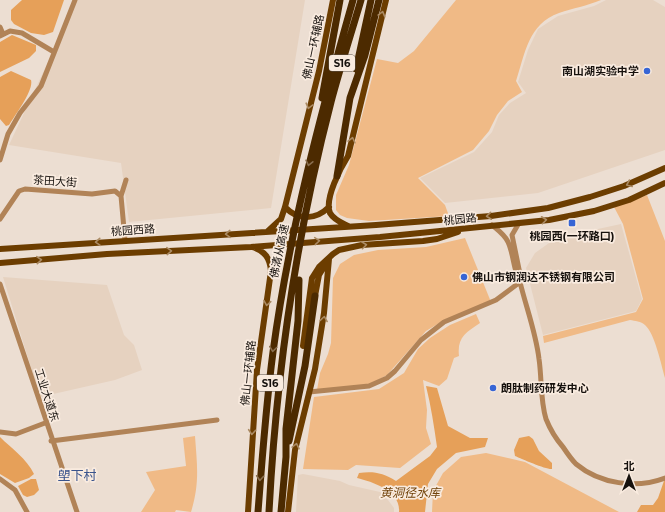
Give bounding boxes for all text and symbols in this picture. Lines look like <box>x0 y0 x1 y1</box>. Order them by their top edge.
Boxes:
one-way arrow <box>377 11 386 18</box>
street label: 佛山一环辅路 <box>299 13 327 81</box>
road number: S16 <box>329 55 355 71</box>
place label: 南山湖实验中学 <box>562 64 639 78</box>
marker: 南山湖实验中学 <box>642 66 652 76</box>
one-way arrow <box>305 102 314 109</box>
one-way arrow <box>347 137 355 144</box>
one-way arrow <box>306 160 314 166</box>
street label: 茶田大街 <box>33 172 77 190</box>
one-way arrow <box>626 179 634 187</box>
street label: 桃园路 <box>443 210 477 228</box>
one-way arrow <box>486 211 492 220</box>
one-way arrow <box>541 216 547 225</box>
marker: 桃园西(一环路口) <box>567 218 577 228</box>
street label: 桃园西路 <box>111 221 155 239</box>
street label: 佛清从高速 <box>266 223 292 279</box>
one-way arrow <box>225 229 231 238</box>
place label: 桃园西(一环路口) <box>530 229 614 243</box>
one-way arrow <box>95 237 101 246</box>
one-way arrow <box>314 237 320 246</box>
one-way arrow <box>361 241 367 250</box>
one-way arrow <box>166 247 172 255</box>
one-way arrow <box>36 256 42 265</box>
place label: 佛山市钢润达不锈钢有限公司 <box>472 270 615 284</box>
marker: 佛山市钢润达不锈钢有限公司 <box>459 272 469 282</box>
one-way arrow <box>263 300 271 306</box>
one-way arrow <box>319 316 327 322</box>
street label: 佛山一环辅路 <box>238 339 258 407</box>
one-way arrow <box>269 346 278 352</box>
street label: 工业大道东 <box>32 367 62 423</box>
road number: S16 <box>257 375 283 391</box>
place label: 朗肽制药研发中心 <box>501 381 589 395</box>
marker: 朗肽制药研发中心 <box>488 383 498 393</box>
one-way arrow <box>248 429 257 435</box>
one-way arrow <box>291 442 299 449</box>
north arrow <box>609 456 649 496</box>
text: 北 <box>624 459 635 473</box>
district label: 塱下村 <box>57 467 97 483</box>
one-way arrow <box>256 475 265 481</box>
water label: 黄洞径水库 <box>380 485 442 500</box>

